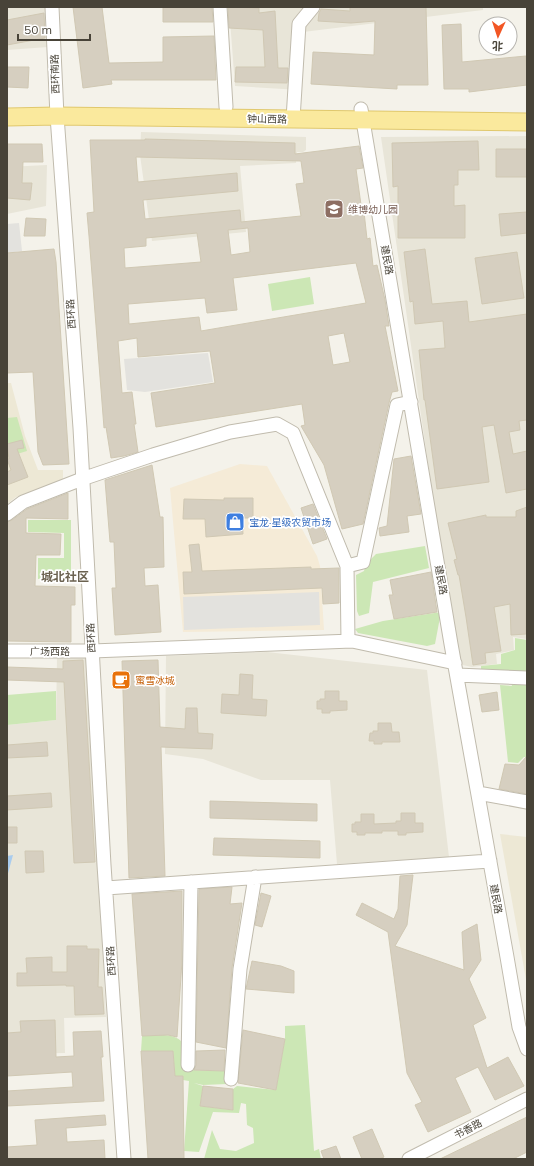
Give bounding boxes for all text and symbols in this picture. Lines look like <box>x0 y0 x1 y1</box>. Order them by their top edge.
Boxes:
scale bar <box>18 16 90 42</box>
north arrow <box>478 16 518 56</box>
text: 50 m <box>24 22 52 37</box>
text: 北 <box>492 39 503 53</box>
street label: 西环南路 <box>48 54 62 94</box>
street label: 钟山西路 <box>247 112 287 126</box>
school or university icon: 维博幼儿园 <box>323 198 345 220</box>
place label: 维博幼儿园 <box>348 203 398 216</box>
street label: 建民路 <box>378 244 396 276</box>
street label: 西环路 <box>63 299 79 329</box>
shop icon: 宝龙·星级农贸市场 <box>224 511 246 533</box>
place label: 宝龙·星级农贸市场 <box>249 516 331 529</box>
street label: 建民路 <box>432 564 450 596</box>
district label: 城北社区 <box>41 569 89 584</box>
street label: 西环路 <box>84 623 98 653</box>
street label: 广场西路 <box>30 645 70 658</box>
cafe icon: 蜜雪冰城 <box>110 669 132 691</box>
place label: 蜜雪冰城 <box>135 674 175 687</box>
street label: 建民路 <box>487 883 505 915</box>
street label: 西环路 <box>103 946 119 976</box>
street label: 书香路 <box>452 1116 484 1142</box>

